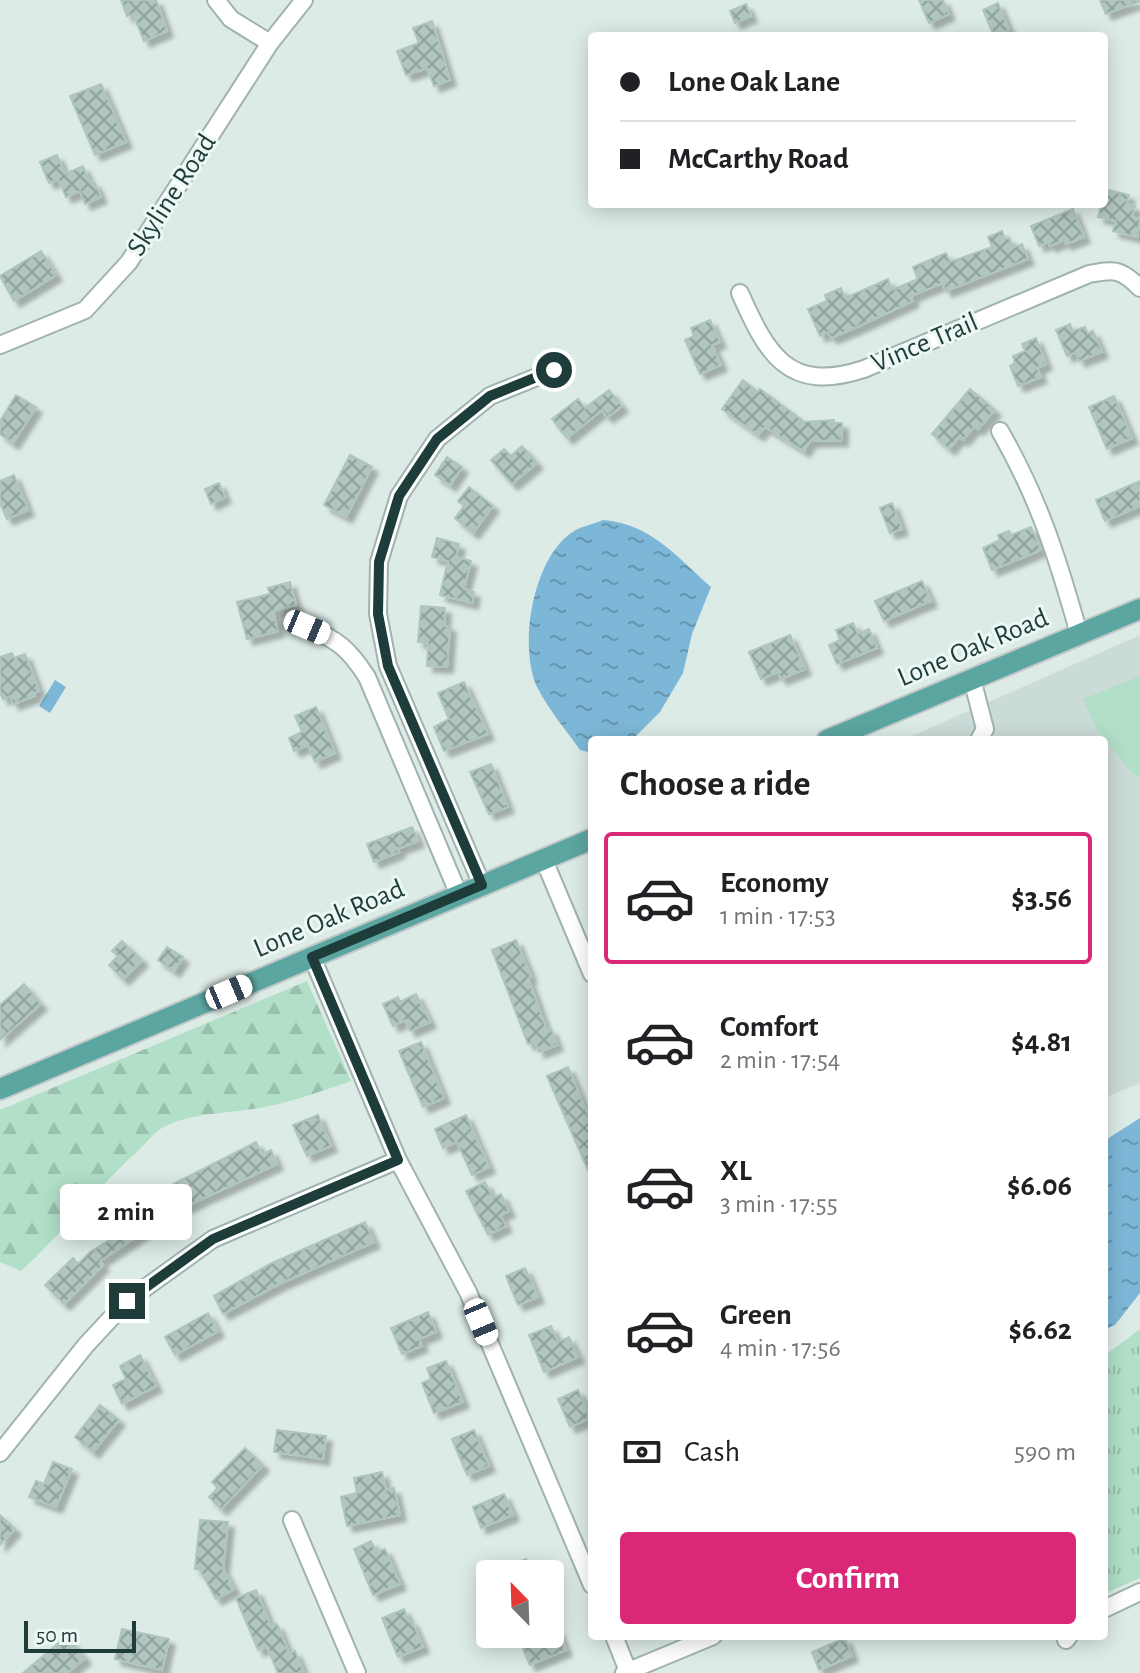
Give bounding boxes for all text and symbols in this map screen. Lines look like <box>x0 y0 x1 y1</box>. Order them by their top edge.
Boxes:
text: Lone Oak Lane <box>668 67 840 97</box>
street label: Skyline Road <box>122 129 222 261</box>
text: McCarthy Road <box>668 144 849 174</box>
street label: Vince Trail <box>868 308 982 378</box>
route start <box>536 352 572 388</box>
street label: Lone Oak Road <box>894 604 1052 692</box>
car <box>280 607 334 647</box>
text: Choose a ride <box>620 766 810 802</box>
icon: car <box>624 862 696 934</box>
text: Economy <box>720 868 829 898</box>
street label: Lone Oak Road <box>250 875 408 963</box>
text: $3.56 <box>1011 883 1072 913</box>
text: 1 min · 17:53 <box>720 903 836 929</box>
car <box>202 972 256 1012</box>
icon: car <box>624 1006 696 1078</box>
text: Comfort <box>720 1012 819 1042</box>
text: $4.81 <box>1011 1027 1072 1057</box>
text: 2 min · 17:54 <box>720 1047 840 1073</box>
icon: car <box>624 1150 696 1222</box>
text: XL <box>720 1156 752 1186</box>
text: $6.06 <box>1007 1171 1072 1201</box>
callout: 2 min <box>61 1185 193 1241</box>
text: 3 min · 17:55 <box>720 1191 838 1217</box>
text: 2 min <box>97 1199 155 1225</box>
route end <box>109 1283 145 1319</box>
icon: car <box>624 1294 696 1366</box>
car <box>461 1295 501 1349</box>
text: Green <box>720 1300 792 1330</box>
text: $6.62 <box>1009 1315 1072 1345</box>
text: 4 min · 17:56 <box>720 1335 841 1361</box>
icon: cash <box>620 1430 664 1474</box>
text: Cash <box>684 1437 740 1467</box>
text: 590 m <box>1014 1439 1076 1465</box>
button: Confirm <box>620 1532 1076 1624</box>
north arrow <box>476 1560 564 1648</box>
map controls <box>476 1560 564 1648</box>
scale bar <box>24 1617 136 1653</box>
text: 50 m <box>36 1624 78 1646</box>

